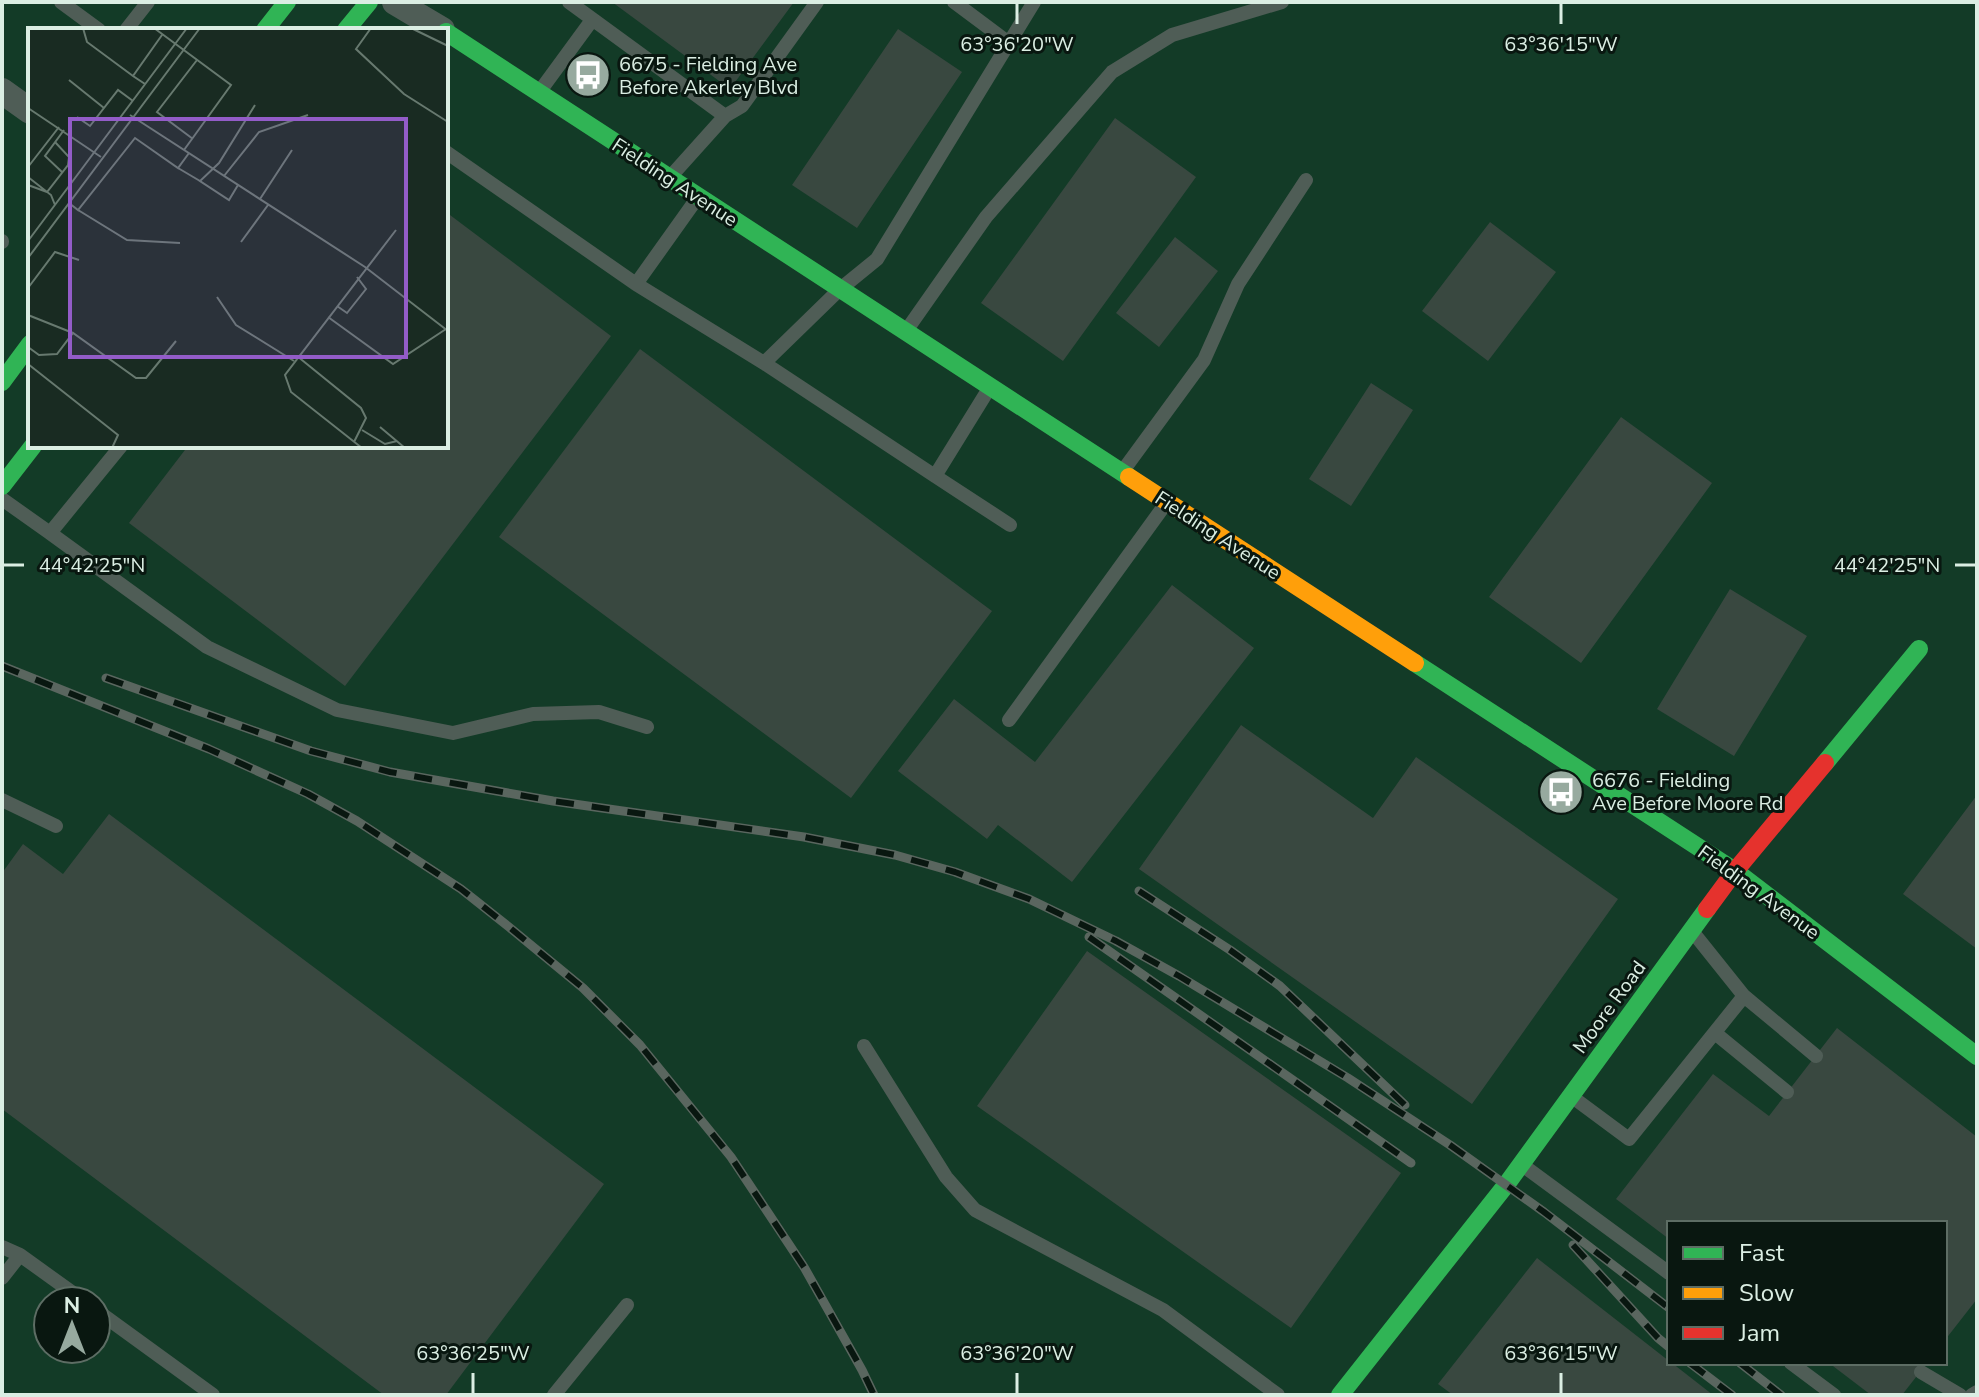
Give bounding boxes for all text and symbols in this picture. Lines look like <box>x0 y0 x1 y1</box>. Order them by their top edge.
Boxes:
inset map <box>28 28 448 448</box>
text: 63°36'20"W <box>960 31 1074 58</box>
text: 63°36'15"W <box>1504 31 1618 58</box>
bus stop icon: 6675 - Fielding Ave Before Akerley Blvd <box>564 51 612 99</box>
place label: 6675 - Fielding Ave Before Akerley Blvd <box>619 51 798 101</box>
street label: Fielding Avenue <box>607 132 743 233</box>
street label: Fielding Avenue <box>1150 485 1286 586</box>
text: 44°42'25"N <box>39 552 145 579</box>
text: 44°42'25"N <box>1834 552 1940 579</box>
place label: 6676 - Fielding Ave Before Moore Rd <box>1592 767 1783 817</box>
bus stop icon: 6676 - Fielding Ave Before Moore Rd <box>1537 768 1585 816</box>
street label: Fielding Avenue <box>1692 839 1825 946</box>
street label: Moore Road <box>1567 955 1652 1059</box>
legend <box>1667 1221 1947 1365</box>
text: Fast <box>1739 1237 1785 1269</box>
text: Slow <box>1739 1277 1794 1309</box>
north arrow <box>32 1285 112 1365</box>
text: N <box>64 1291 80 1321</box>
text: Jam <box>1738 1317 1780 1349</box>
text: 63°36'25"W <box>416 1340 530 1367</box>
text: 63°36'20"W <box>960 1340 1074 1367</box>
text: 63°36'15"W <box>1504 1340 1618 1367</box>

